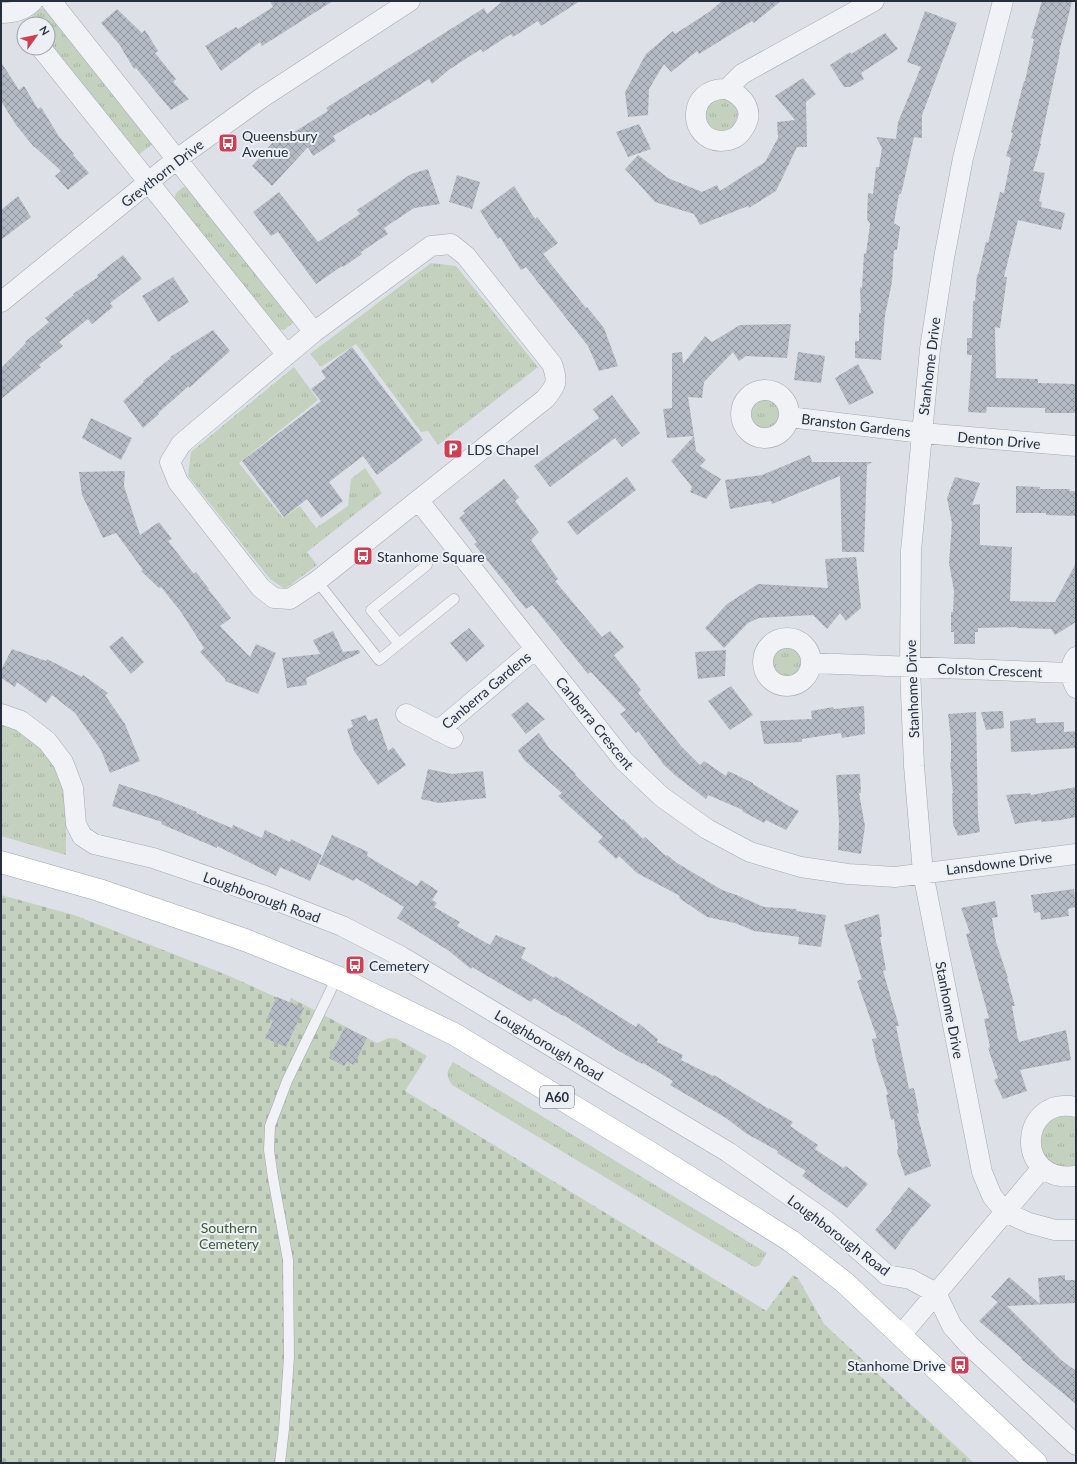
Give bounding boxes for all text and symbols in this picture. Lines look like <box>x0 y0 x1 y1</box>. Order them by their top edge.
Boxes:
north arrow <box>16 16 56 56</box>
text: N <box>37 23 53 37</box>
place label: Queensbury Avenue <box>242 127 318 160</box>
bus stop icon: Queensbury Avenue <box>217 132 239 154</box>
street label: Greythorn Drive <box>117 136 207 210</box>
street label: Stanhome Drive <box>915 316 943 416</box>
street label: Branston Gardens <box>800 410 912 440</box>
street label: Denton Drive <box>957 428 1041 452</box>
parking icon: LDS Chapel <box>442 438 464 460</box>
place label: LDS Chapel <box>467 441 539 458</box>
bus stop icon: Stanhome Square <box>352 545 374 567</box>
place label: Stanhome Square <box>377 548 485 565</box>
street label: Stanhome Drive <box>902 639 922 739</box>
street label: Canberra Gardens <box>438 648 534 732</box>
street label: Colston Crescent <box>937 660 1043 680</box>
street label: Canberra Crescent <box>552 673 638 773</box>
street label: Lansdowne Drive <box>945 848 1053 878</box>
street label: Loughborough Road <box>201 868 323 926</box>
bus stop icon: Cemetery <box>344 954 366 976</box>
place label: Cemetery <box>369 957 430 974</box>
street label: Stanhome Drive <box>932 960 968 1060</box>
street label: Loughborough Road <box>492 1006 606 1084</box>
road number: A60 <box>540 1086 574 1108</box>
street label: Loughborough Road <box>785 1191 893 1279</box>
park label: Southern Cemetery <box>199 1219 260 1252</box>
bus stop icon: Stanhome Drive <box>949 1354 971 1376</box>
place label: Stanhome Drive <box>847 1357 946 1374</box>

